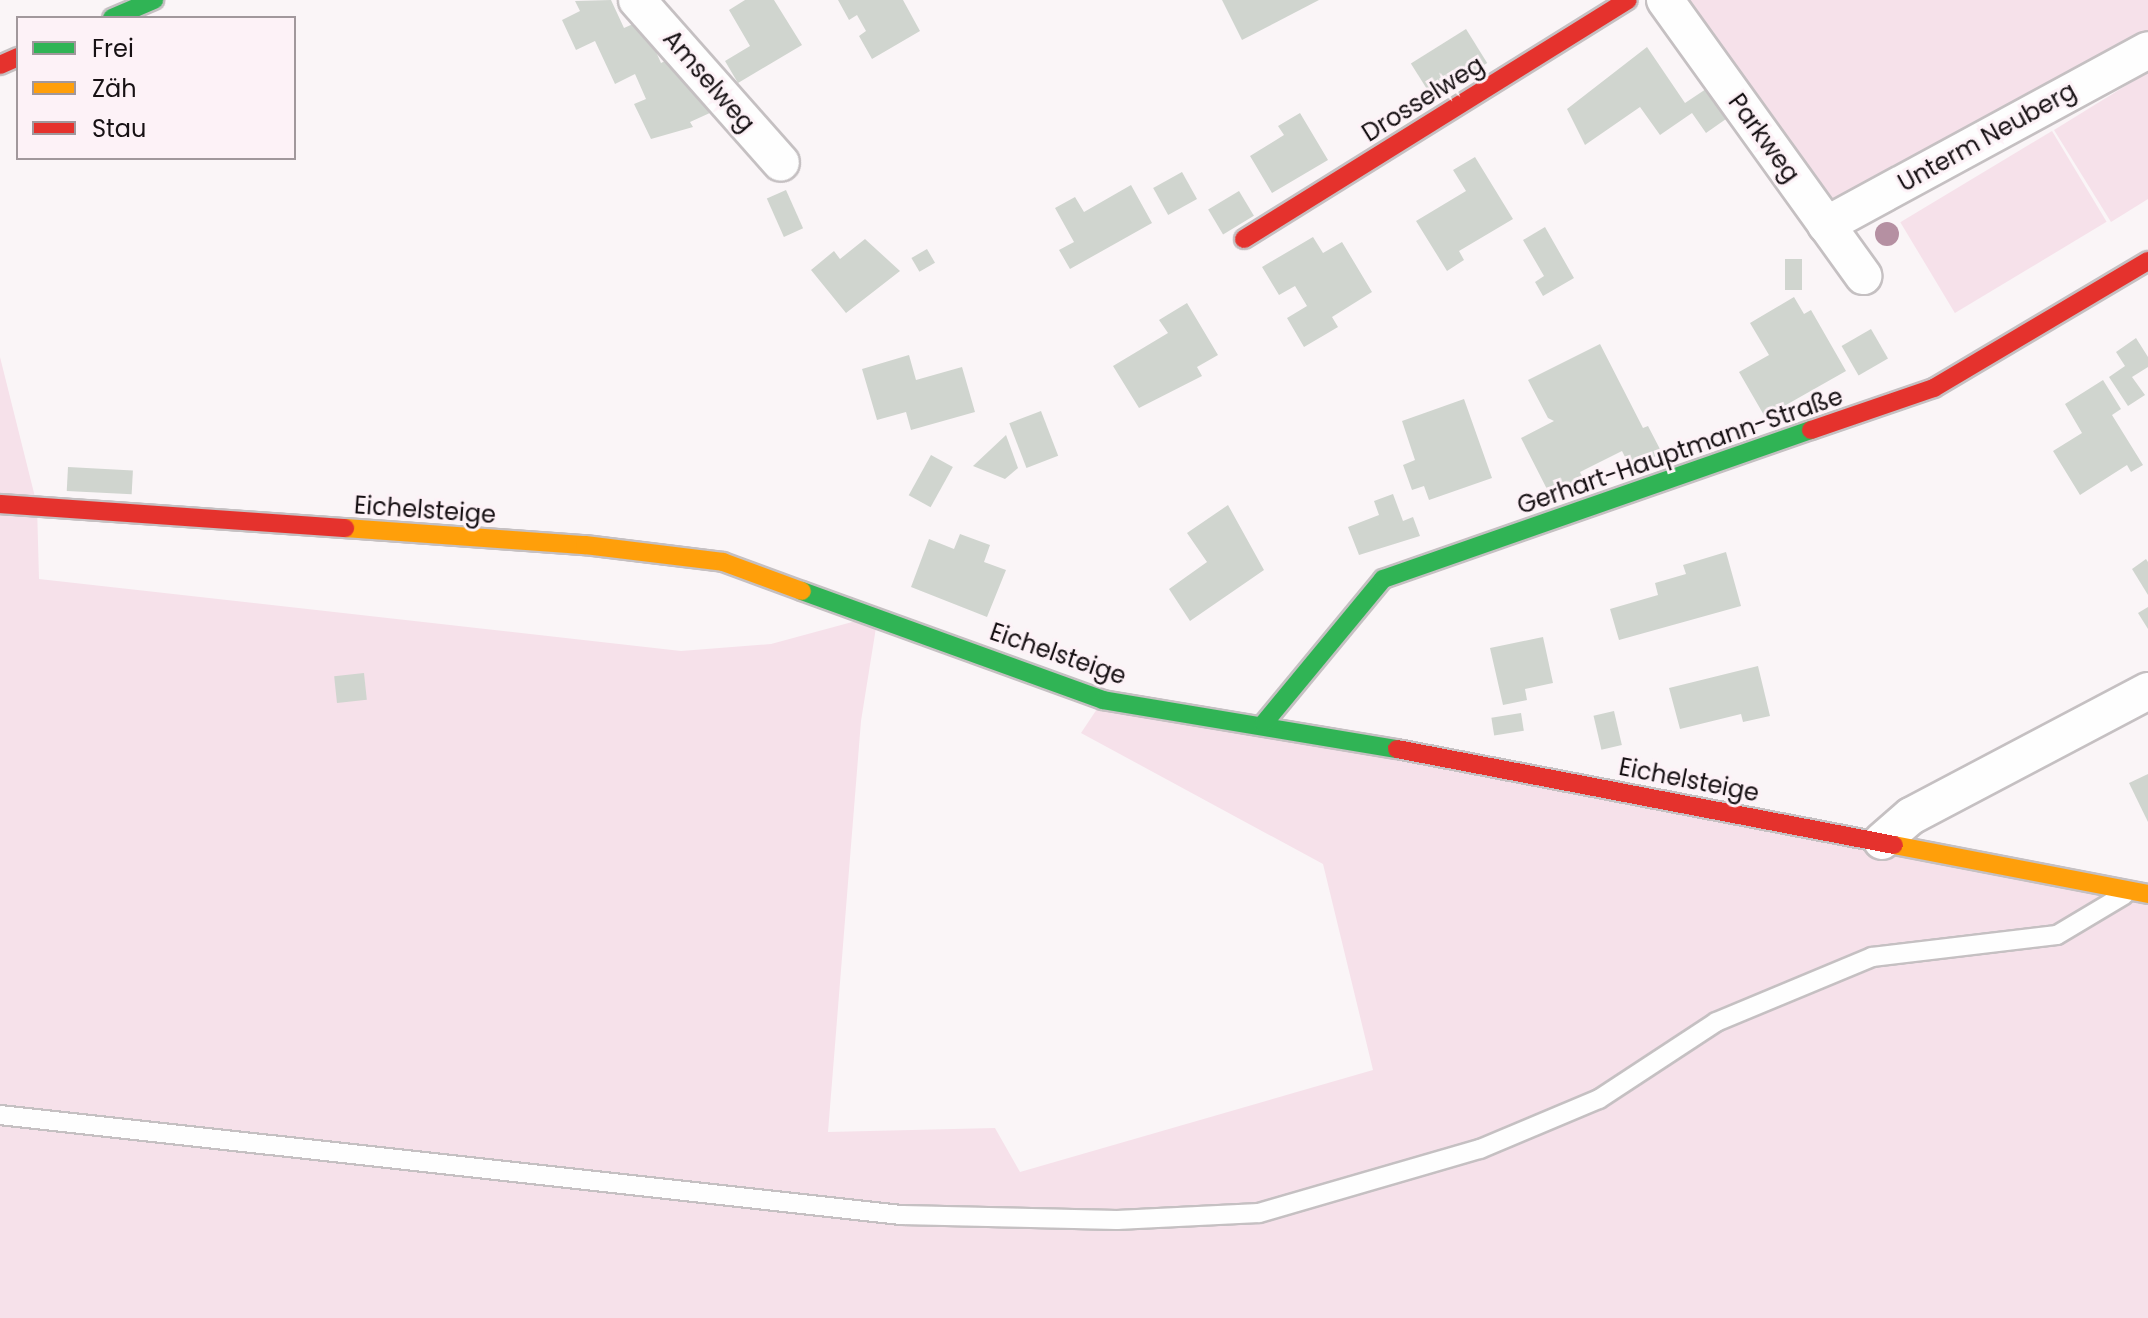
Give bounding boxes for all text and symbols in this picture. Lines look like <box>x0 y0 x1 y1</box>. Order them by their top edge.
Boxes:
legend <box>16 16 296 160</box>
street label: Amselweg <box>657 24 761 138</box>
text: Frei <box>92 32 134 65</box>
street label: Drosselweg <box>1357 50 1489 148</box>
text: Zäh <box>92 72 137 105</box>
street label: Unterm Neuberg <box>1893 76 2081 198</box>
street label: Parkweg <box>1722 88 1806 188</box>
text: Stau <box>92 112 146 145</box>
street label: Gerhart-Hauptmann-Straße <box>1514 382 1846 520</box>
street label: Eichelsteige <box>353 491 497 529</box>
street label: Eichelsteige <box>986 617 1130 691</box>
street label: Eichelsteige <box>1617 752 1761 808</box>

